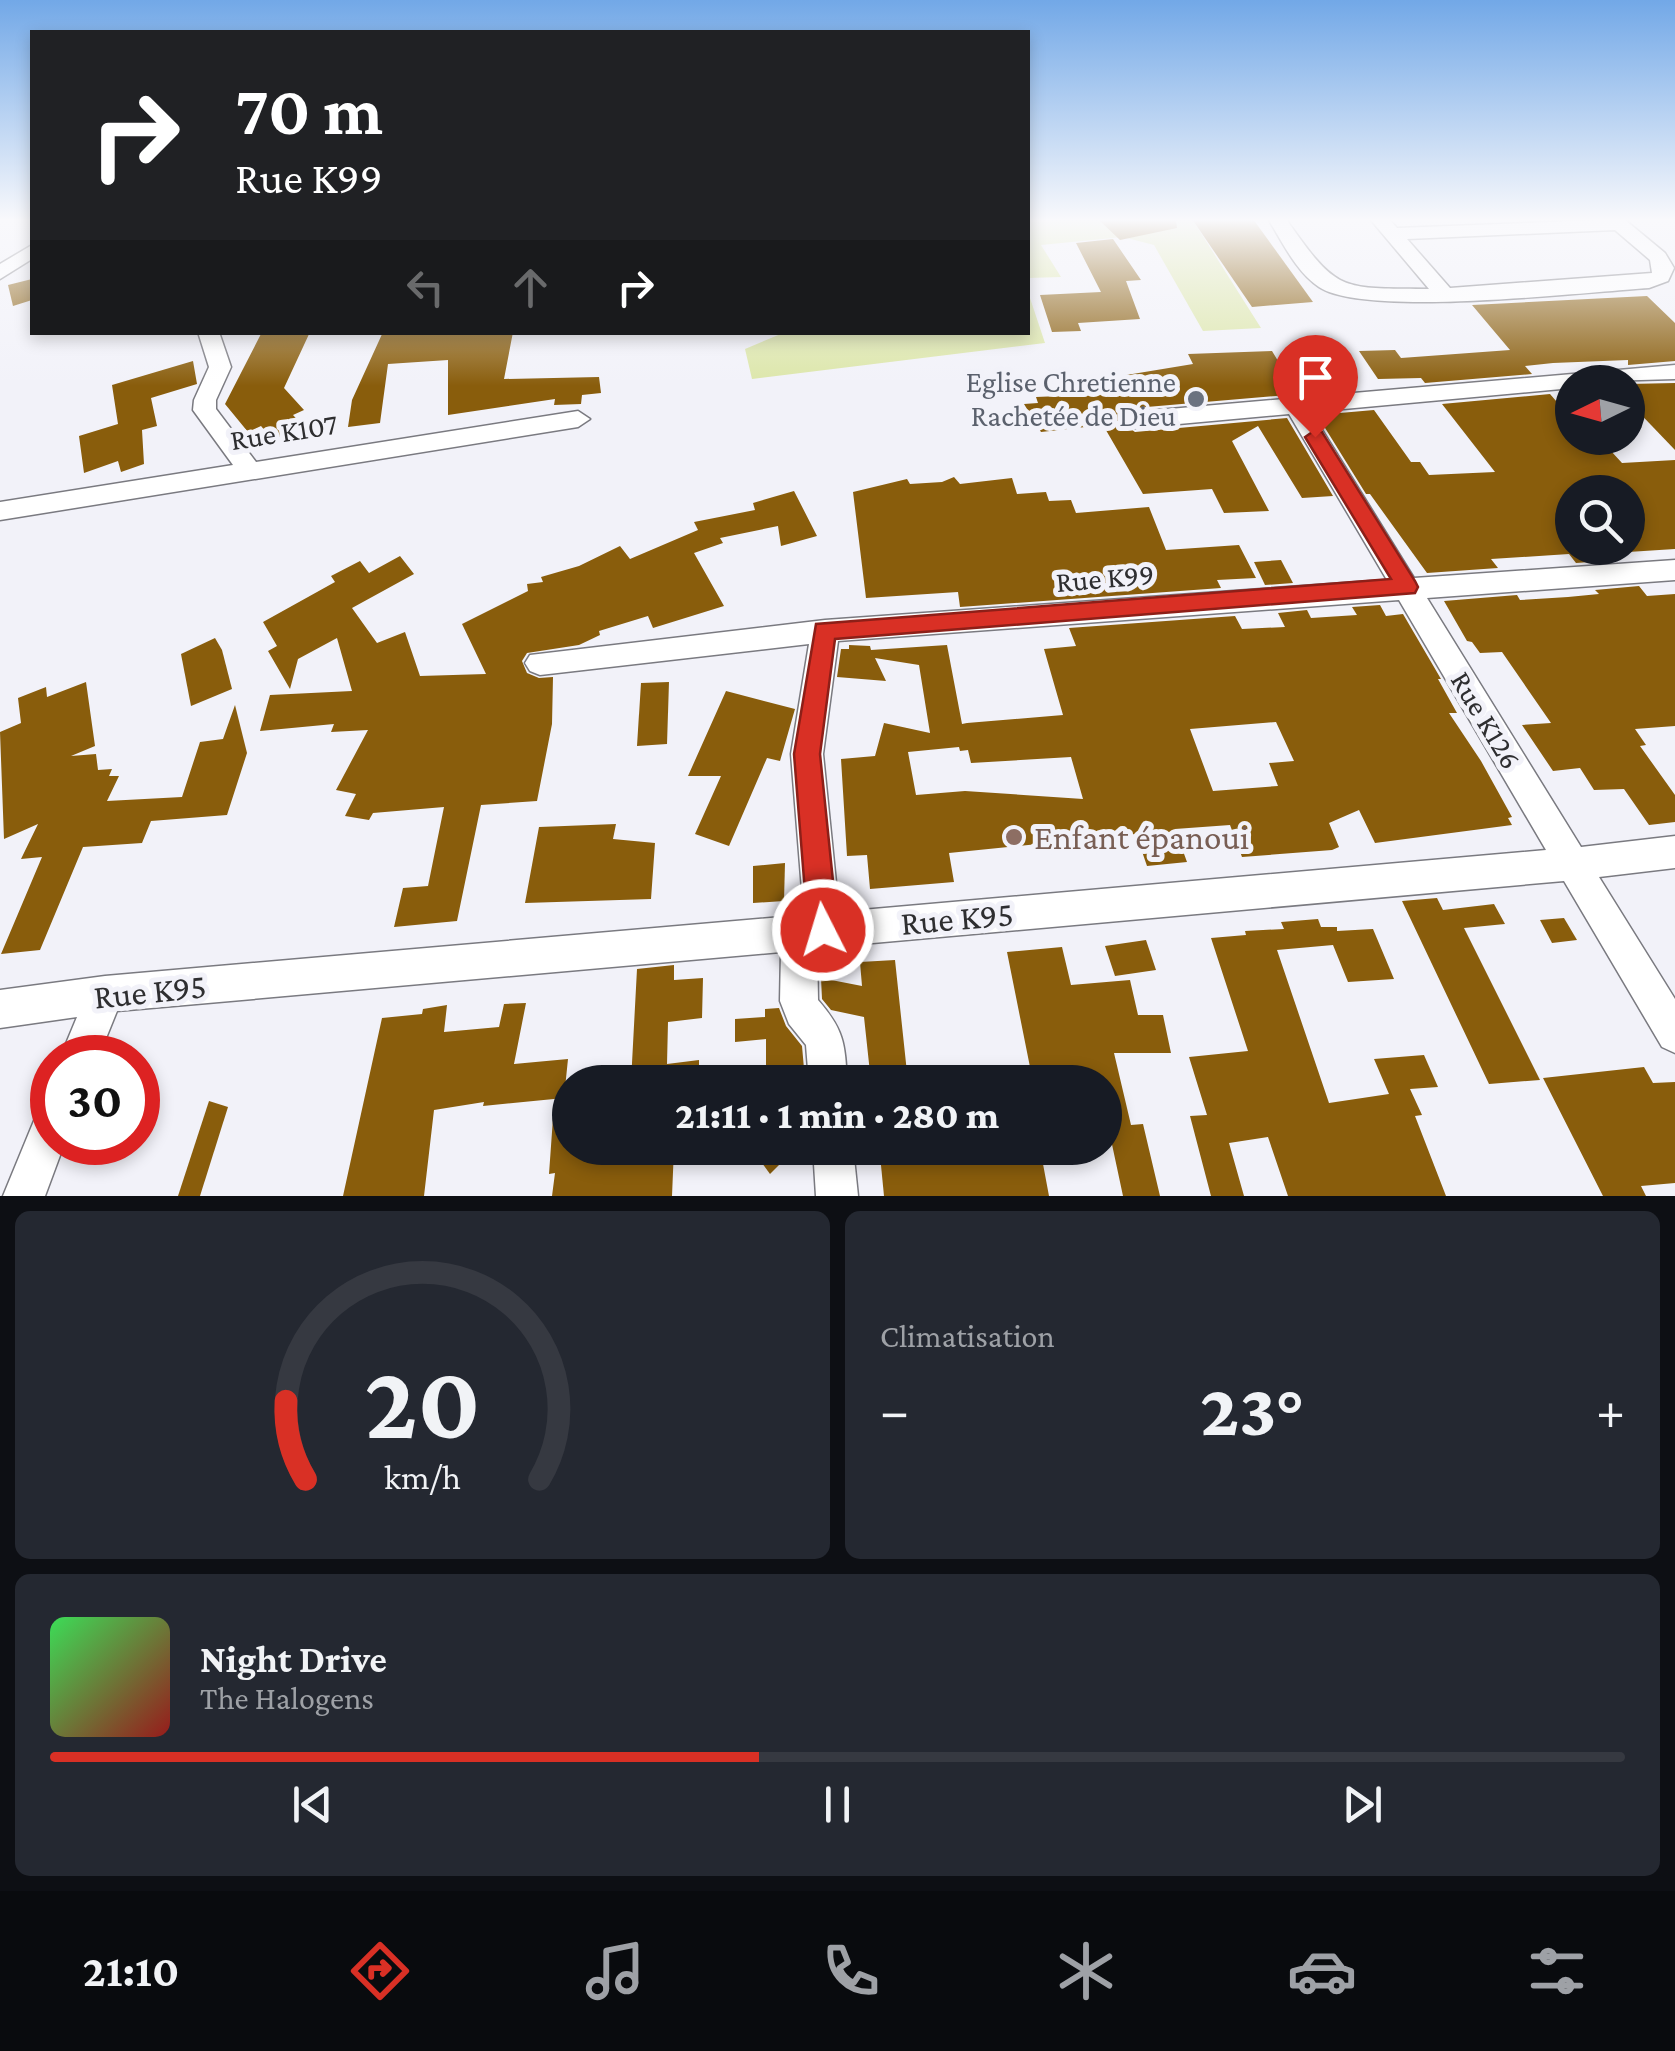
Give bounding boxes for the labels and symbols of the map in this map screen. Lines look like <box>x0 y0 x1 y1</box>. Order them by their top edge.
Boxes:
pin <box>1273 335 1358 438</box>
place label: Eglise Chretienne Rachetée de Dieu <box>966 365 1176 432</box>
north arrow <box>1555 365 1645 455</box>
marker: Eglise Chretienne Rachetée de Dieu <box>1185 388 1207 410</box>
street label: Rue K107 <box>228 407 340 456</box>
street label: Rue K99 <box>1055 557 1155 598</box>
street label: Rue K126 <box>1445 665 1528 774</box>
place label: Enfant épanoui <box>1034 818 1249 857</box>
marker: Enfant épanoui <box>1003 826 1025 848</box>
position arrow <box>771 878 875 982</box>
street label: Rue K95 <box>899 894 1015 943</box>
street label: Rue K95 <box>92 966 208 1017</box>
speed limit sign: 30 <box>30 1035 160 1165</box>

